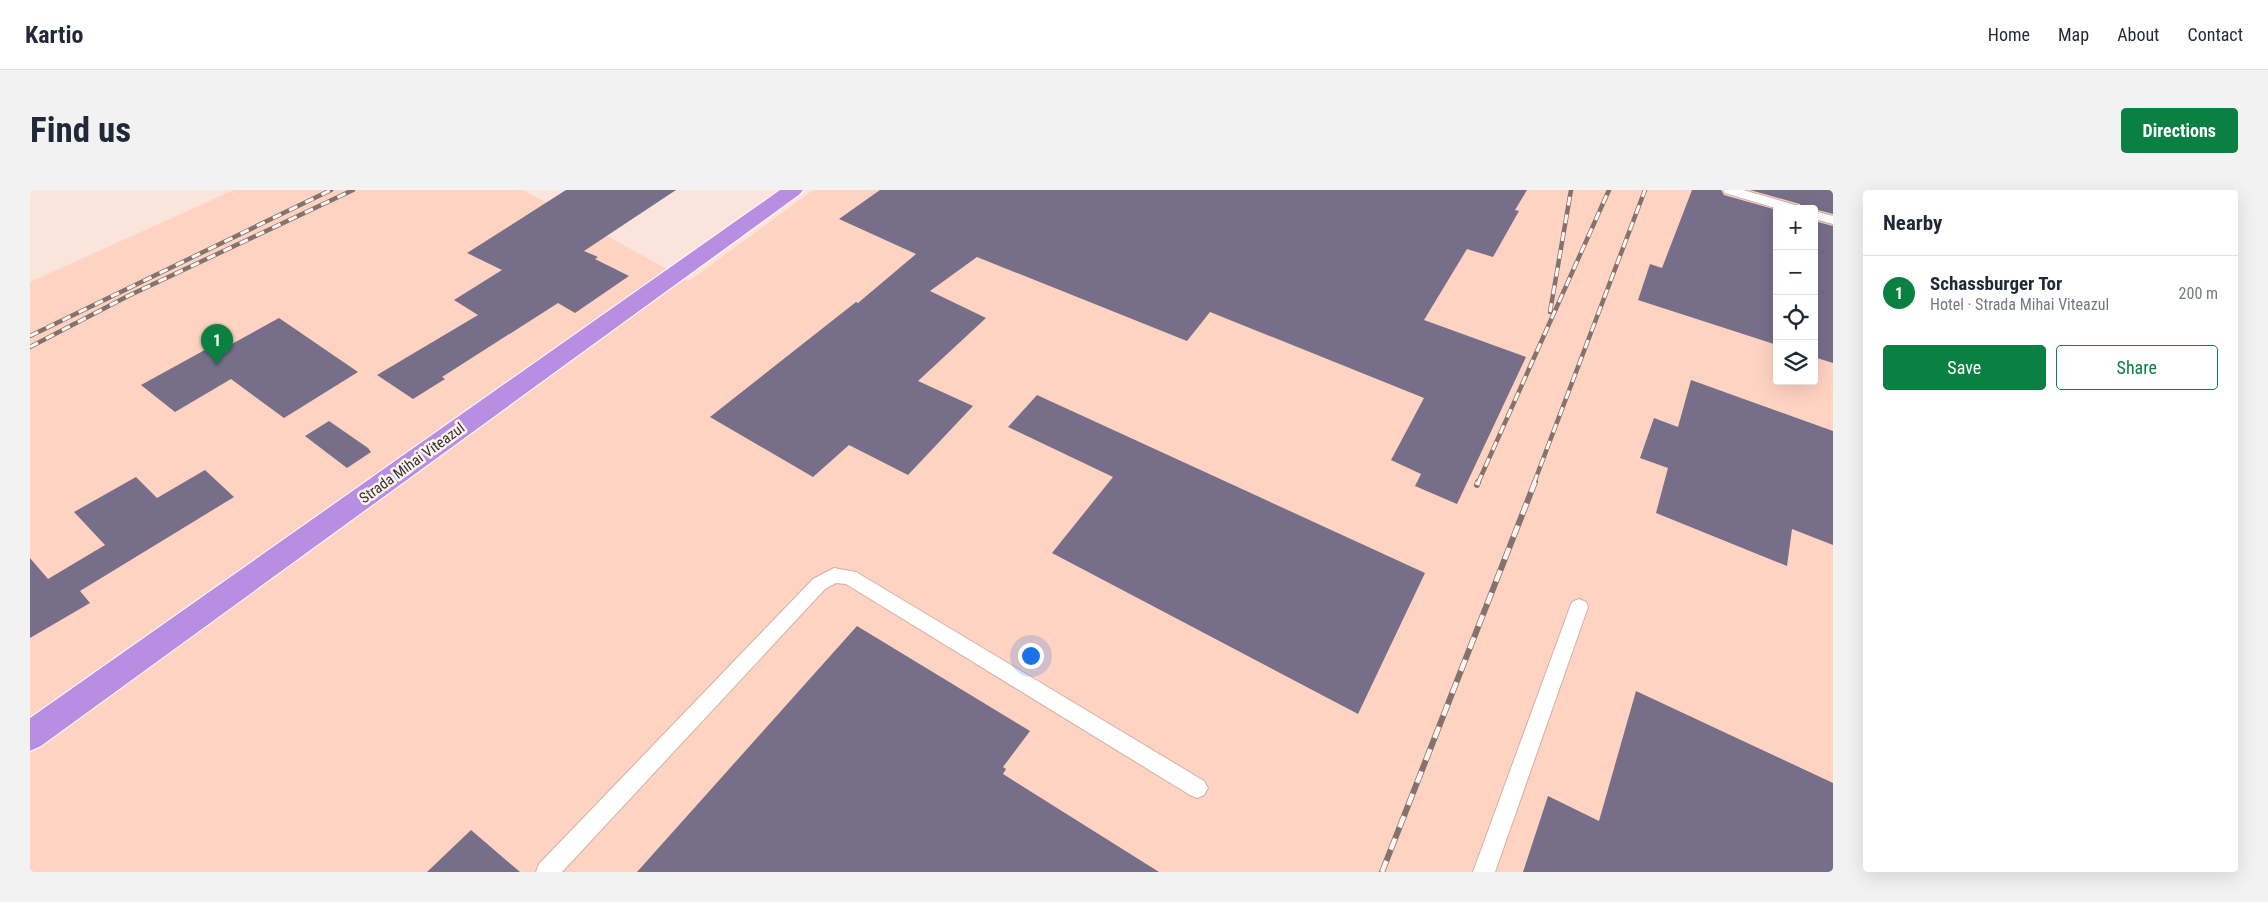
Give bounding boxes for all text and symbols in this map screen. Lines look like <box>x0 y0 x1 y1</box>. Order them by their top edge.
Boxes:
text: Kartio <box>25 21 83 49</box>
text: Home <box>1988 24 2030 45</box>
text: Map <box>2058 24 2089 45</box>
text: About <box>2117 24 2159 45</box>
text: Contact <box>2187 24 2243 45</box>
button: Directions <box>2121 108 2238 153</box>
text: Find us <box>30 110 131 151</box>
map controls <box>1773 205 1818 385</box>
button: + <box>1773 205 1818 250</box>
text: Nearby <box>1883 211 1942 235</box>
button: − <box>1773 250 1818 295</box>
text: Schassburger Tor <box>1930 272 2062 295</box>
text: 1 <box>1895 284 1903 303</box>
text: 200 m <box>2179 284 2218 303</box>
button: locate <box>1773 295 1818 340</box>
text: Hotel · Strada Mihai Viteazul <box>1930 295 2109 314</box>
pin: 1 <box>201 324 233 365</box>
button: layers <box>1773 340 1818 385</box>
button: Save <box>1883 345 2046 390</box>
button: Share <box>2056 345 2218 390</box>
street label: Strada Mihai Viteazul <box>356 419 468 507</box>
your location <box>1018 643 1044 669</box>

